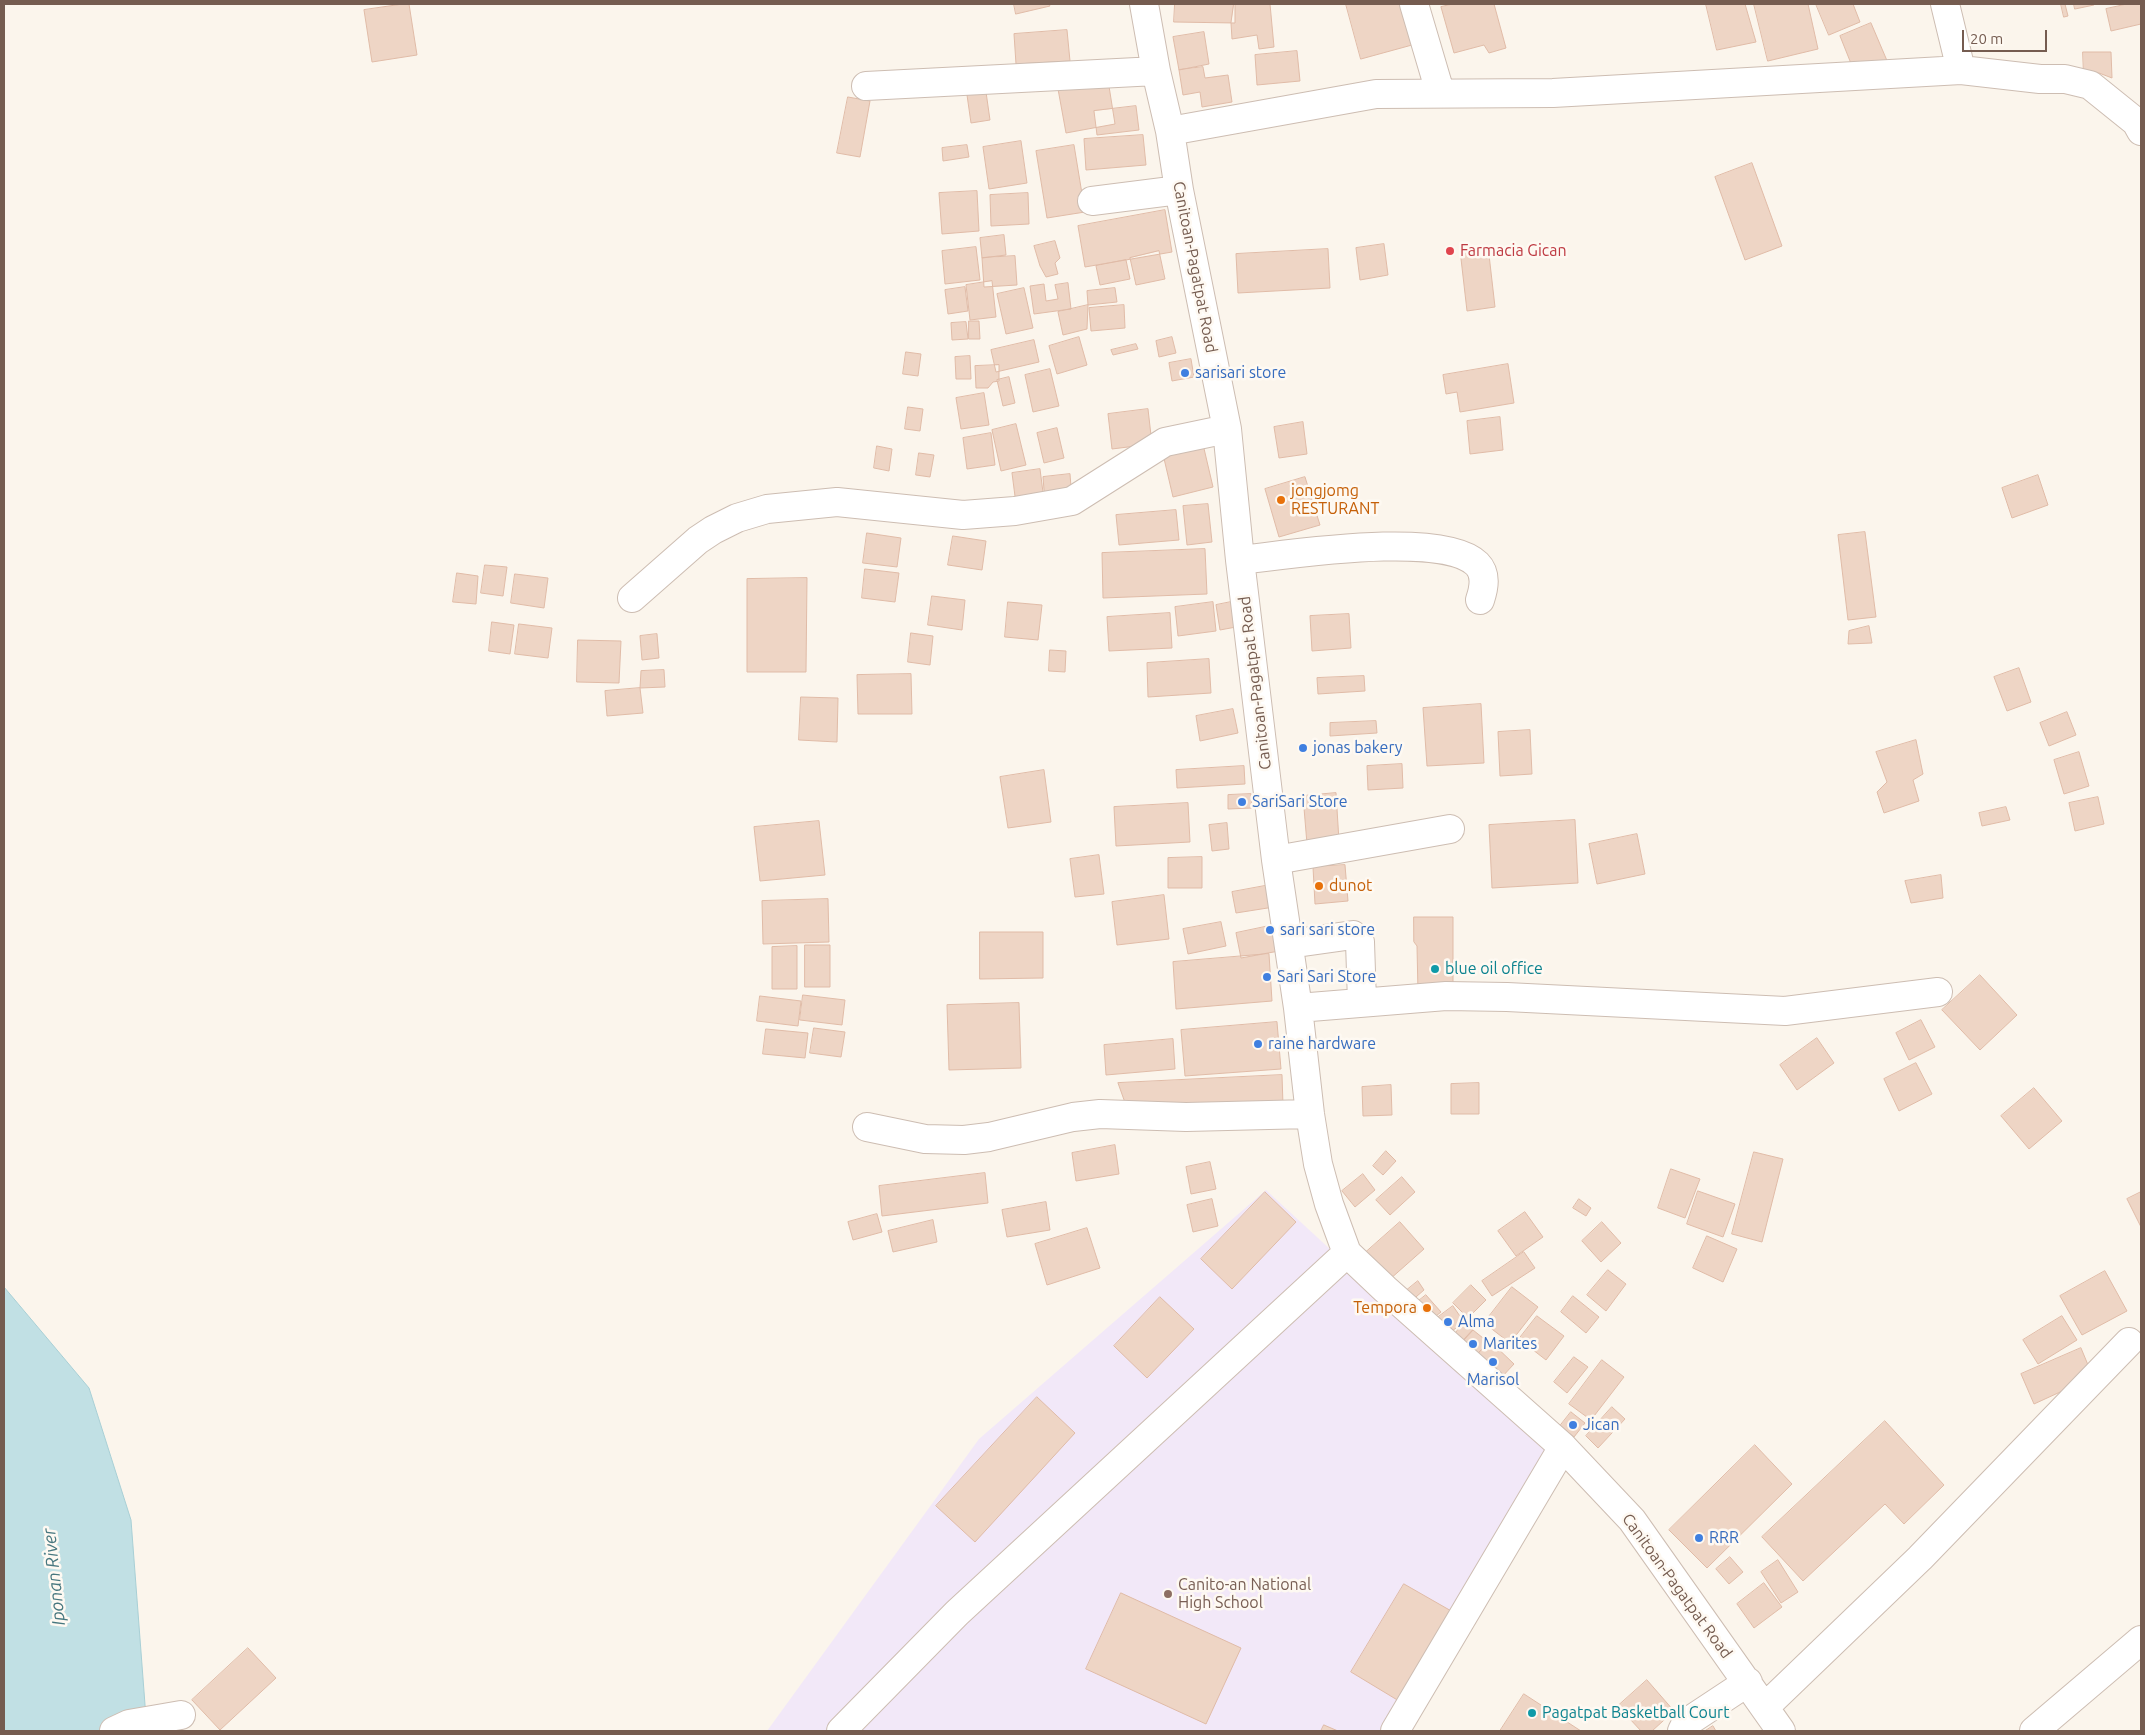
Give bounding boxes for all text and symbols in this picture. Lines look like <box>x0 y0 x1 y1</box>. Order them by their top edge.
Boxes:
scale bar <box>1965 20 2050 52</box>
text: 20 m <box>1970 30 2003 47</box>
street label: Canitoan-Pagatpat Road <box>1169 180 1221 354</box>
place label: Farmacia Gican <box>1460 241 1567 261</box>
marker: Farmacia Gican <box>1444 245 1456 257</box>
place label: sarisari store <box>1195 363 1286 383</box>
marker: sarisari store <box>1179 367 1191 379</box>
place label: jongjomg RESTURANT <box>1291 481 1379 519</box>
marker: jongjomg RESTURANT <box>1275 494 1287 506</box>
street label: Canitoan-Pagatpat Road <box>1235 595 1275 771</box>
place label: jonas bakery <box>1313 738 1403 758</box>
marker: jonas bakery <box>1297 742 1309 754</box>
place label: SariSari Store <box>1252 792 1348 812</box>
marker: SariSari Store <box>1236 796 1248 808</box>
place label: dunot <box>1329 876 1372 896</box>
marker: dunot <box>1313 880 1325 892</box>
place label: sari sari store <box>1280 920 1375 940</box>
marker: sari sari store <box>1264 924 1276 936</box>
place label: blue oil office <box>1445 959 1543 979</box>
marker: blue oil office <box>1429 963 1441 975</box>
place label: Sari Sari Store <box>1277 967 1376 987</box>
marker: Sari Sari Store <box>1261 971 1273 983</box>
place label: raine hardware <box>1268 1034 1376 1054</box>
marker: raine hardware <box>1252 1038 1264 1050</box>
place label: Tempora <box>1353 1298 1417 1318</box>
marker: Tempora <box>1421 1302 1433 1314</box>
place label: Alma <box>1458 1312 1495 1332</box>
marker: Alma <box>1442 1316 1454 1328</box>
place label: Marites <box>1483 1334 1537 1354</box>
marker: Marites <box>1467 1338 1479 1350</box>
marker: Marisol <box>1487 1356 1499 1368</box>
place label: Marisol <box>1467 1370 1519 1390</box>
place label: Jican <box>1583 1415 1620 1435</box>
marker: Jican <box>1567 1419 1579 1431</box>
street label: Canitoan-Pagatpat Road <box>1618 1510 1736 1662</box>
water label: Iponan River <box>38 1527 70 1627</box>
place label: RRR <box>1709 1528 1739 1548</box>
marker: RRR <box>1693 1532 1705 1544</box>
place label: Canito-an National High School <box>1178 1575 1311 1613</box>
marker: Canito-an National High School <box>1162 1588 1174 1600</box>
place label: Pagatpat Basketball Court <box>1542 1703 1729 1723</box>
marker: Pagatpat Basketball Court <box>1526 1707 1538 1719</box>

